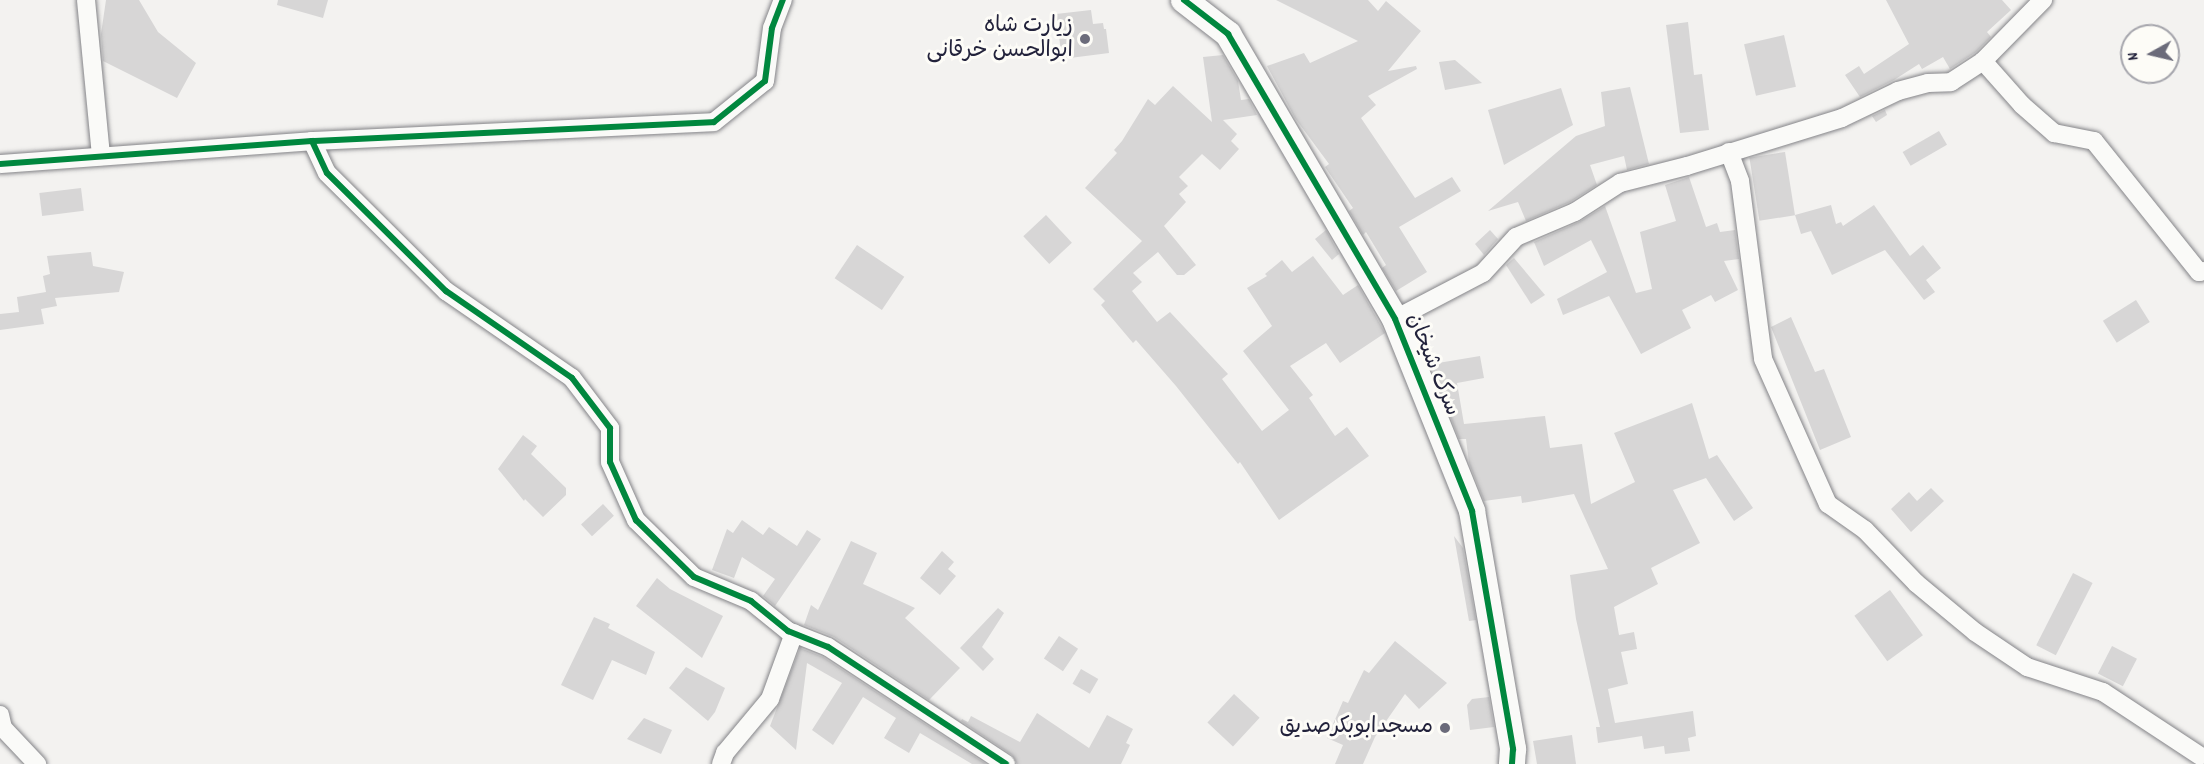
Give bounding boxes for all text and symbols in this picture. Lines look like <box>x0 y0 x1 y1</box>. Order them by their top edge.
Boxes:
place label: زیارت شاه ابوالحسن خرقانی <box>927 13 1073 64</box>
north arrow <box>2120 24 2180 84</box>
marker: زیارت شاه ابوالحسن خرقانی <box>1078 32 1092 46</box>
text: N <box>2122 51 2146 62</box>
street label: سرک شیخان <box>1399 310 1465 420</box>
place label: مسجدابوبکرصدیق <box>1280 715 1433 741</box>
marker: مسجدابوبکرصدیق <box>1438 721 1452 735</box>

